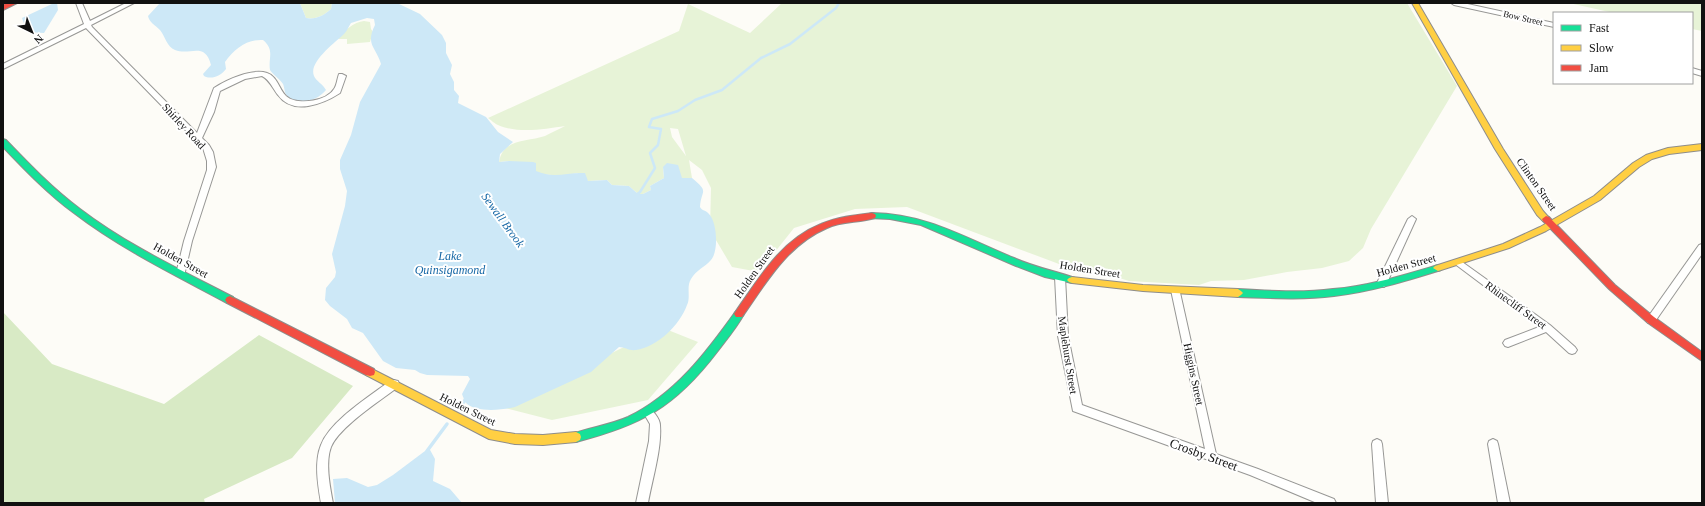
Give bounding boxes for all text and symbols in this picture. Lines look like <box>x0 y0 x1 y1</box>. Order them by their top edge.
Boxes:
street label: Bow Street <box>1502 9 1544 28</box>
north arrow <box>12 12 52 52</box>
legend <box>1553 12 1693 84</box>
text: Fast <box>1589 21 1610 35</box>
text: N <box>32 32 46 46</box>
text: Slow <box>1589 41 1614 55</box>
text: Jam <box>1589 61 1609 75</box>
street label: Shirley Road <box>160 101 208 152</box>
street label: Clinton Street <box>1514 155 1560 213</box>
water label: Sewall Brook <box>479 190 528 250</box>
street label: Holden Street <box>152 240 210 280</box>
street label: Holden Street <box>732 244 776 300</box>
water label: Lake Quinsigamond <box>415 249 486 277</box>
street label: Holden Street <box>1375 251 1437 279</box>
street label: Holden Street <box>1059 258 1121 280</box>
street label: Rhinecliff Street <box>1483 279 1549 331</box>
street label: Maplehurst Street <box>1056 315 1080 395</box>
street label: Higgins Street <box>1182 342 1206 406</box>
street label: Holden Street <box>438 390 498 428</box>
street label: Crosby Street <box>1168 435 1240 474</box>

